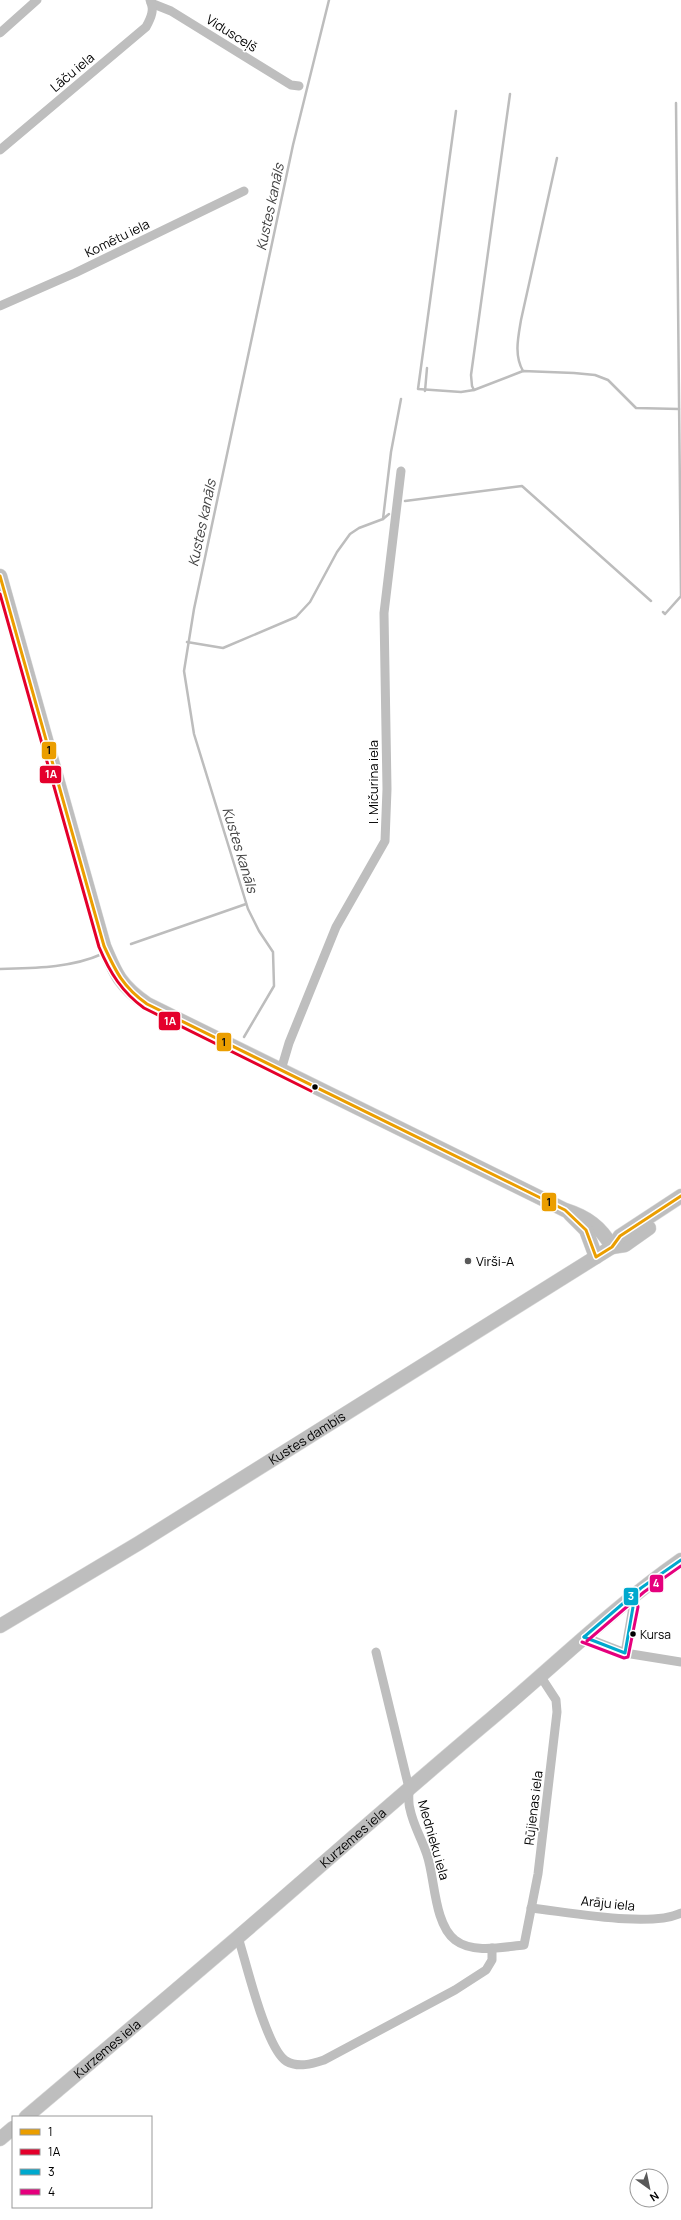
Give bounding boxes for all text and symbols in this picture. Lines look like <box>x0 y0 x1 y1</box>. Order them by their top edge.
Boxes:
street label: Vidusceļš <box>203 10 261 56</box>
street label: Lāču iela <box>46 48 98 96</box>
water label: Kustes kanāls <box>251 160 288 252</box>
street label: Komētu iela <box>82 215 152 261</box>
water label: Kustes kanāls <box>183 476 220 568</box>
street label: I. Mičurina iela <box>364 740 382 824</box>
line badge: 1 <box>41 741 57 760</box>
text: 1 <box>47 742 51 757</box>
line badge: 1A <box>39 765 62 784</box>
text: 1A <box>45 766 58 781</box>
water label: Kustes kanāls <box>218 805 263 897</box>
line badge: 1A <box>158 1011 181 1031</box>
text: 1A <box>164 1013 177 1028</box>
line badge: 1 <box>216 1032 232 1052</box>
text: 1 <box>222 1034 226 1049</box>
unlabelled marker <box>310 1082 320 1092</box>
line badge: 1 <box>541 1192 557 1212</box>
text: 1 <box>547 1194 551 1209</box>
place label: Virši-A <box>476 1252 514 1270</box>
marker: Virši-A <box>463 1256 473 1266</box>
street label: Kustes dambis <box>265 1407 349 1469</box>
line badge: 4 <box>649 1574 664 1593</box>
text: 4 <box>653 1575 660 1590</box>
line badge: 3 <box>623 1587 639 1606</box>
text: 3 <box>628 1588 634 1603</box>
place label: Kursa <box>640 1626 671 1643</box>
marker: Kursa <box>628 1629 638 1639</box>
street label: Rūjienas iela <box>520 1770 546 1846</box>
street label: Mednieku iela <box>414 1798 454 1882</box>
street label: Kurzemes iela <box>316 1804 390 1871</box>
street label: Arāju iela <box>580 1891 636 1915</box>
street label: Kurzemes iela <box>70 2015 144 2082</box>
legend <box>12 2116 152 2208</box>
text: 1 <box>48 2123 53 2140</box>
text: 1A <box>48 2143 61 2160</box>
text: 3 <box>48 2163 55 2180</box>
north arrow <box>629 2168 669 2208</box>
text: 4 <box>48 2183 55 2200</box>
text: N <box>647 2188 662 2205</box>

